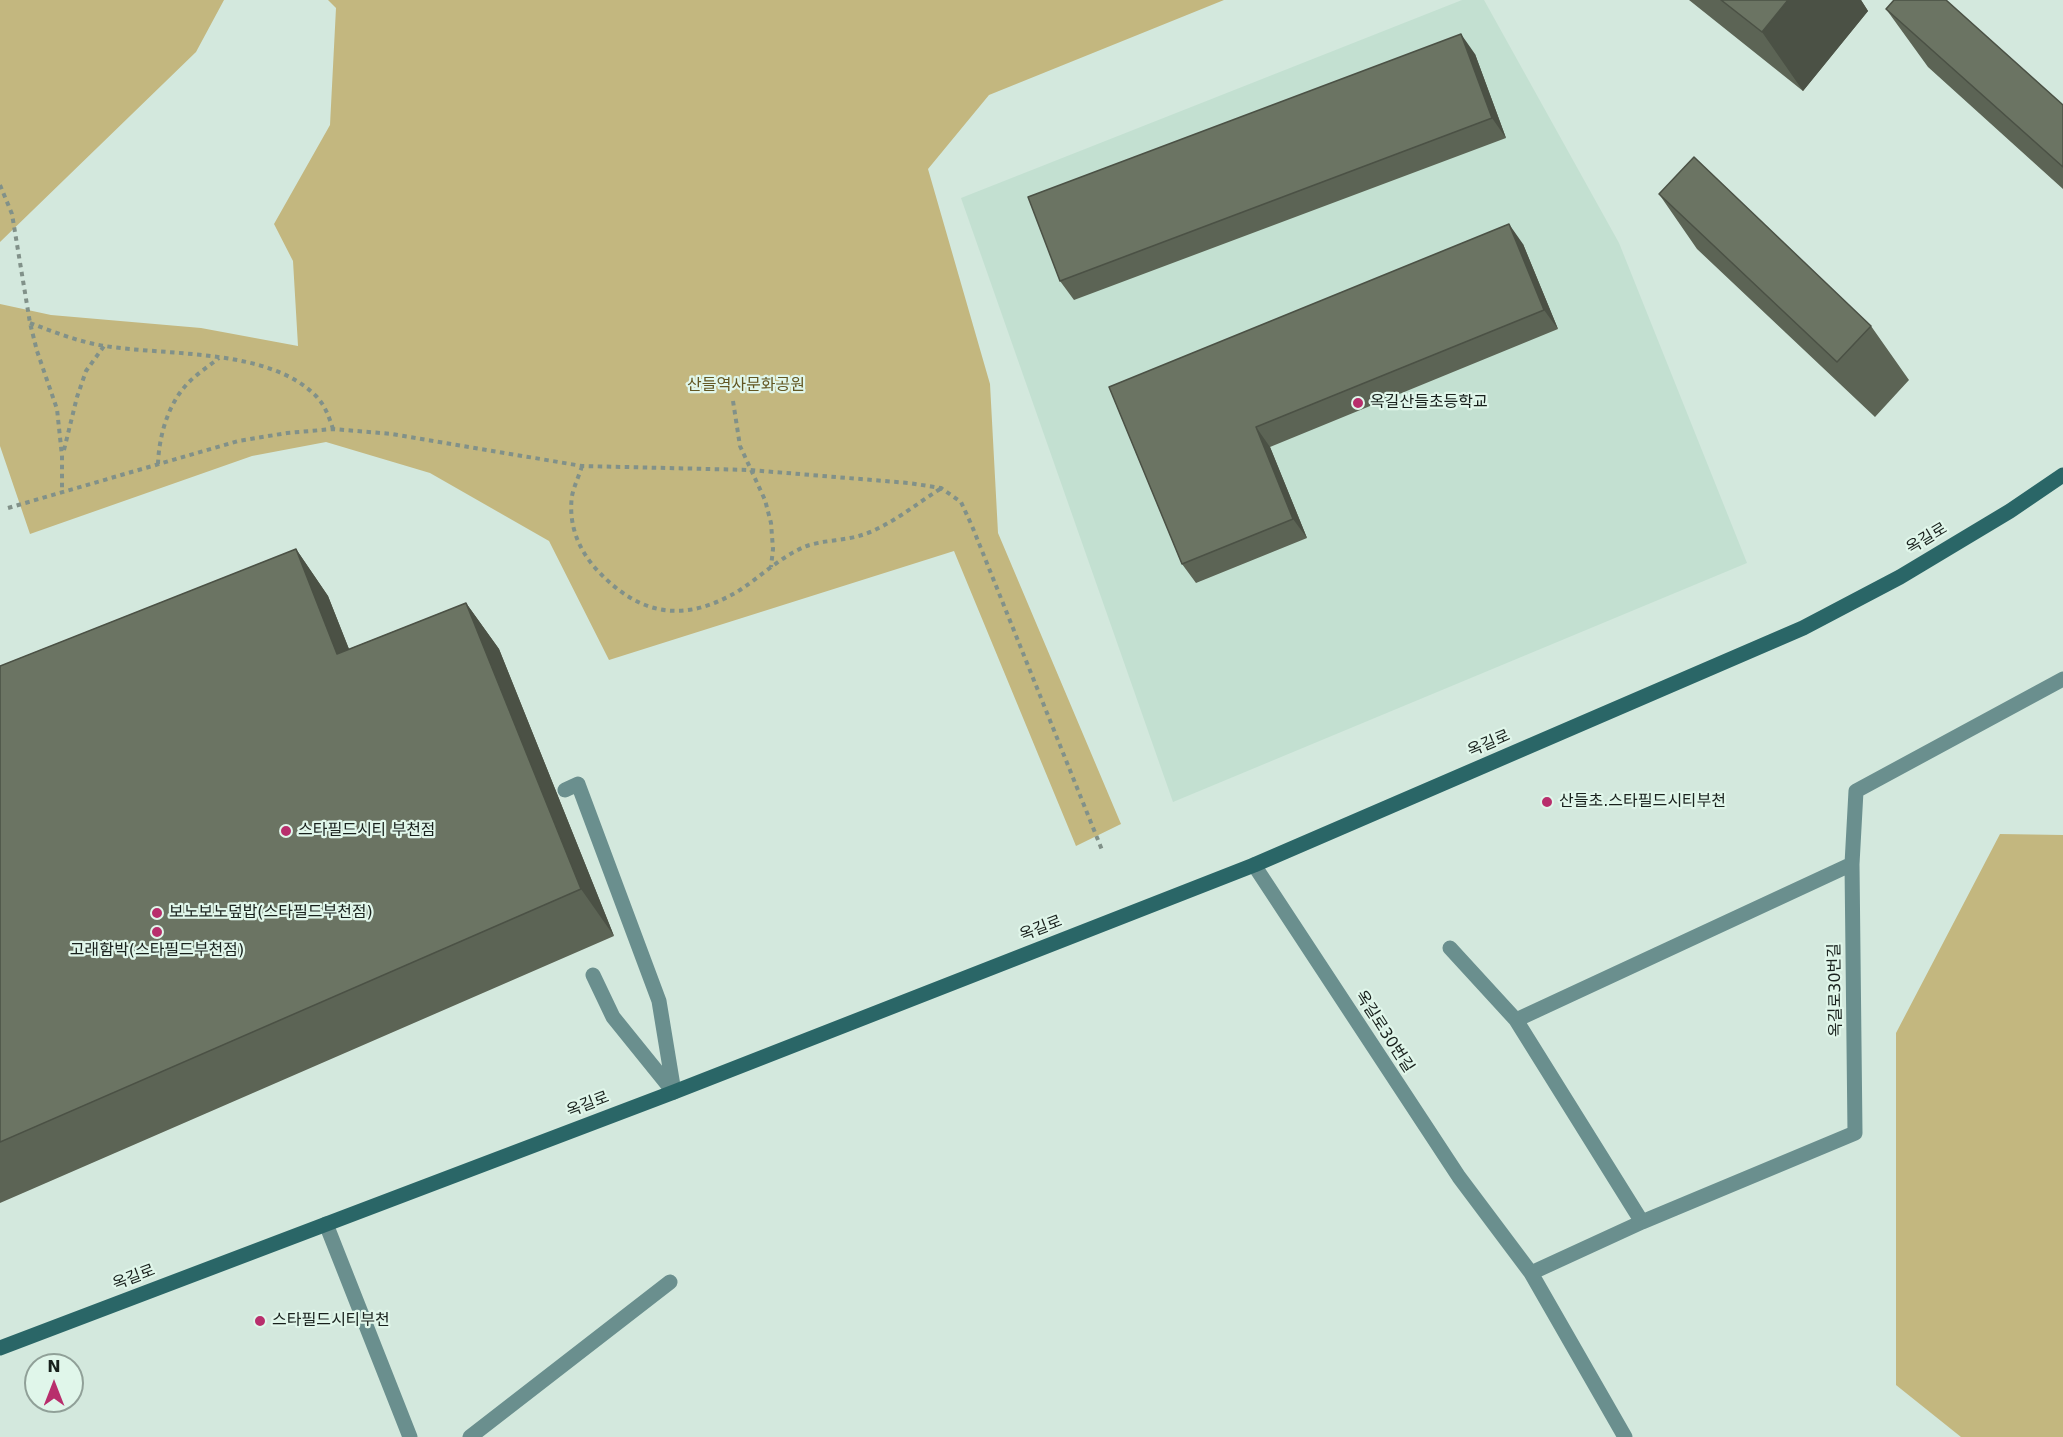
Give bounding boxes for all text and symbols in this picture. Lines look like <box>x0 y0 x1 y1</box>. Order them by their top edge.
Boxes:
park label: 산들역사문화공원 <box>687 376 805 396</box>
place label: 옥길산들초등학교 <box>1370 393 1488 413</box>
marker: 옥길산들초등학교 <box>1351 396 1365 410</box>
street label: 옥길로 <box>1903 519 1951 559</box>
street label: 옥길로 <box>1465 727 1513 761</box>
place label: 산들초.스타필드시티부천 <box>1559 792 1726 812</box>
marker: 산들초.스타필드시티부천 <box>1540 795 1554 809</box>
place label: 스타필드시티 부천점 <box>298 821 436 841</box>
marker: 스타필드시티 부천점 <box>279 824 293 838</box>
place label: 보노보노덮밥(스타필드부천점) <box>169 903 373 923</box>
marker: 보노보노덮밥(스타필드부천점) <box>150 906 164 920</box>
street label: 옥길로 <box>1017 912 1065 946</box>
marker: 고래함박(스타필드부천점) <box>150 925 164 939</box>
place label: 고래함박(스타필드부천점) <box>70 941 244 961</box>
street label: 옥길로30번길 <box>1826 943 1846 1037</box>
street label: 옥길로30번길 <box>1350 987 1418 1077</box>
street label: 옥길로 <box>564 1088 612 1122</box>
street label: 옥길로 <box>110 1261 158 1295</box>
place label: 스타필드시티부천 <box>272 1311 390 1331</box>
marker: 스타필드시티부천 <box>253 1314 267 1328</box>
north arrow <box>24 1353 84 1413</box>
text: N <box>47 1357 61 1376</box>

